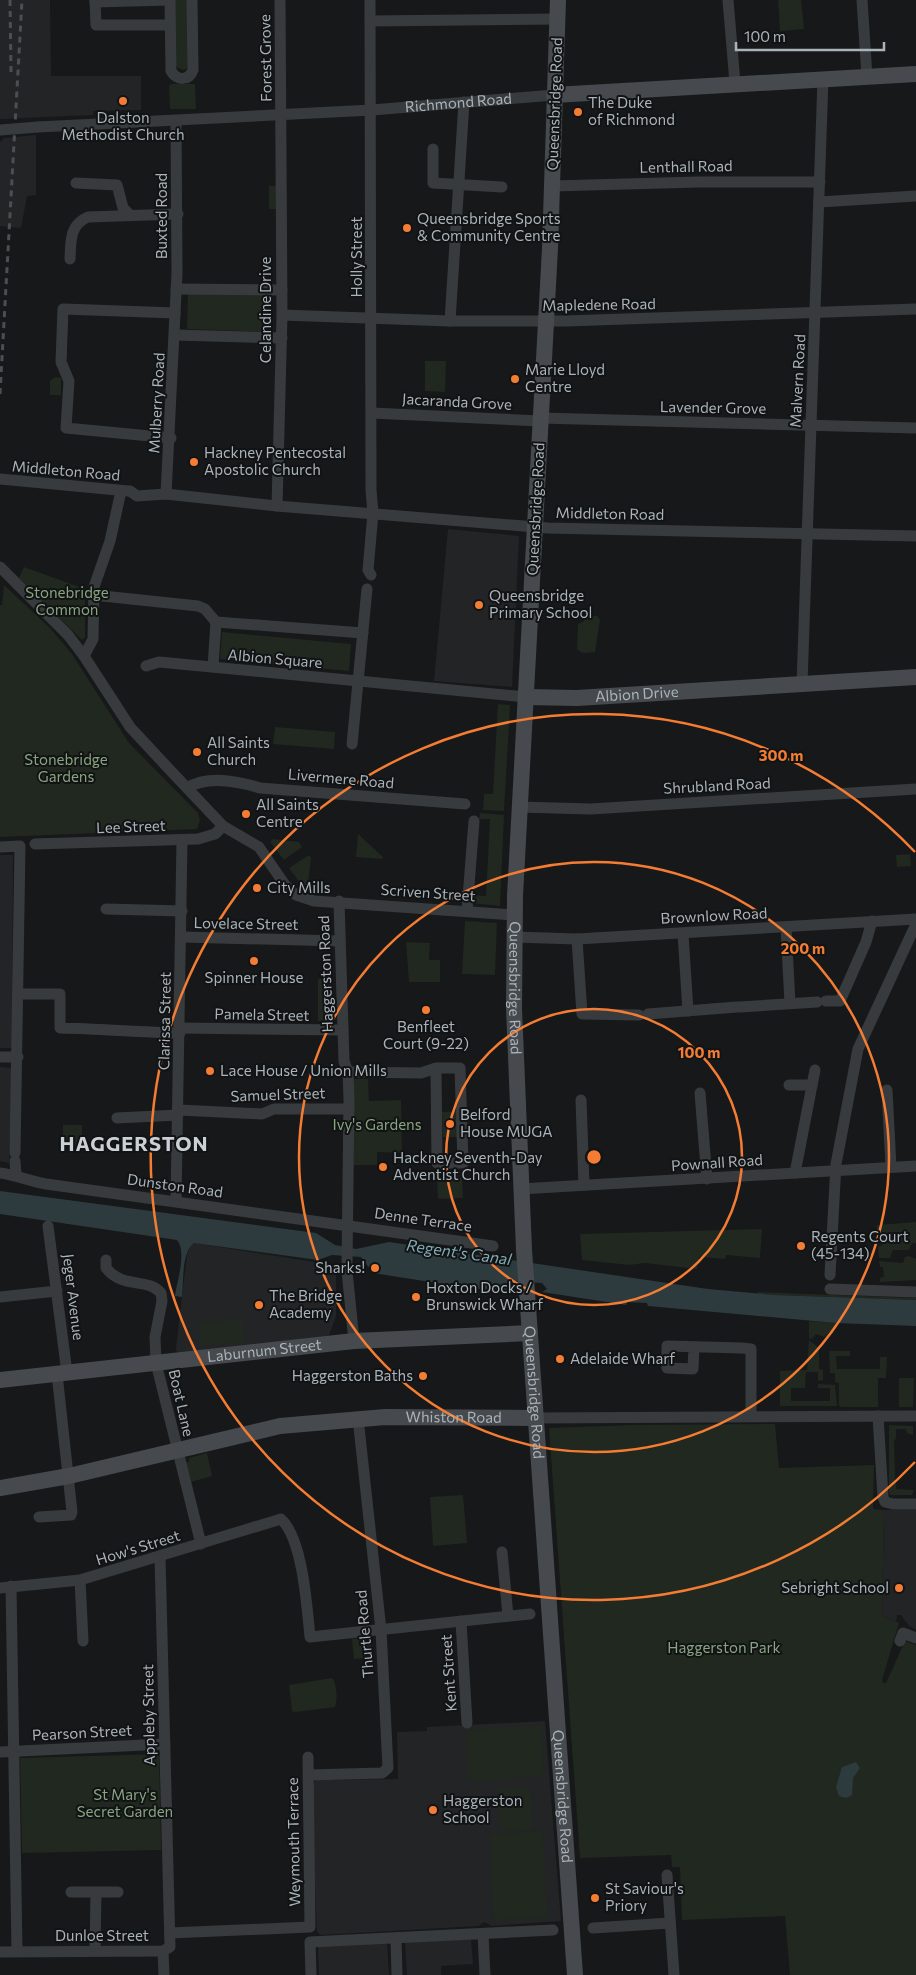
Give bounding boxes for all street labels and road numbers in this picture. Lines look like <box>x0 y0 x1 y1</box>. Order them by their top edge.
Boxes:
street label: Forest Grove <box>255 14 275 102</box>
street label: Queensbridge Road <box>543 37 565 171</box>
street label: Richmond Road <box>404 89 512 115</box>
street label: Lenthall Road <box>639 156 733 176</box>
street label: Buxted Road <box>152 173 170 259</box>
street label: Holly Street <box>347 217 365 297</box>
street label: Celandine Drive <box>256 257 274 363</box>
street label: Mapledene Road <box>542 294 656 314</box>
street label: Malvern Road <box>786 334 808 428</box>
street label: Mulberry Road <box>144 352 168 454</box>
street label: Jacaranda Grove <box>402 389 512 413</box>
street label: Lavender Grove <box>660 397 766 417</box>
street label: Queensbridge Road <box>523 442 547 576</box>
street label: Middleton Road <box>11 456 121 484</box>
street label: Middleton Road <box>556 503 664 523</box>
street label: Albion Square <box>227 645 323 671</box>
street label: Albion Drive <box>595 682 679 705</box>
street label: Livermere Road <box>287 764 395 792</box>
street label: Shrubland Road <box>663 773 771 797</box>
street label: Lee Street <box>96 816 166 836</box>
street label: Scriven Street <box>380 880 476 904</box>
street label: Brownlow Road <box>660 903 768 927</box>
street label: Lovelace Street <box>193 913 299 933</box>
street label: Haggerston Road <box>314 915 336 1033</box>
street label: Queensbridge Road <box>506 921 526 1055</box>
street label: Clarissa Street <box>154 972 174 1070</box>
street label: Pamela Street <box>214 1004 310 1024</box>
street label: Samuel Street <box>230 1083 326 1105</box>
street label: Pownall Road <box>671 1150 763 1174</box>
street label: Dunston Road <box>126 1169 224 1201</box>
street label: Denne Terrace <box>373 1203 473 1235</box>
street label: Jeger Avenue <box>60 1253 88 1341</box>
street label: Queensbridge Road <box>521 1325 549 1459</box>
street label: Laburnum Street <box>206 1335 322 1365</box>
street label: Boat Lane <box>166 1367 198 1438</box>
street label: Whiston Road <box>406 1407 502 1426</box>
street label: How's Street <box>93 1526 182 1568</box>
street label: Thurtle Road <box>351 1589 377 1679</box>
street label: Kent Street <box>436 1634 460 1712</box>
street label: Appleby Street <box>138 1664 158 1766</box>
street label: Pearson Street <box>31 1720 132 1744</box>
street label: Queensbridge Road <box>550 1729 577 1863</box>
street label: Weymouth Terrace <box>283 1777 303 1907</box>
street label: Dunloe Street <box>55 1926 149 1944</box>

